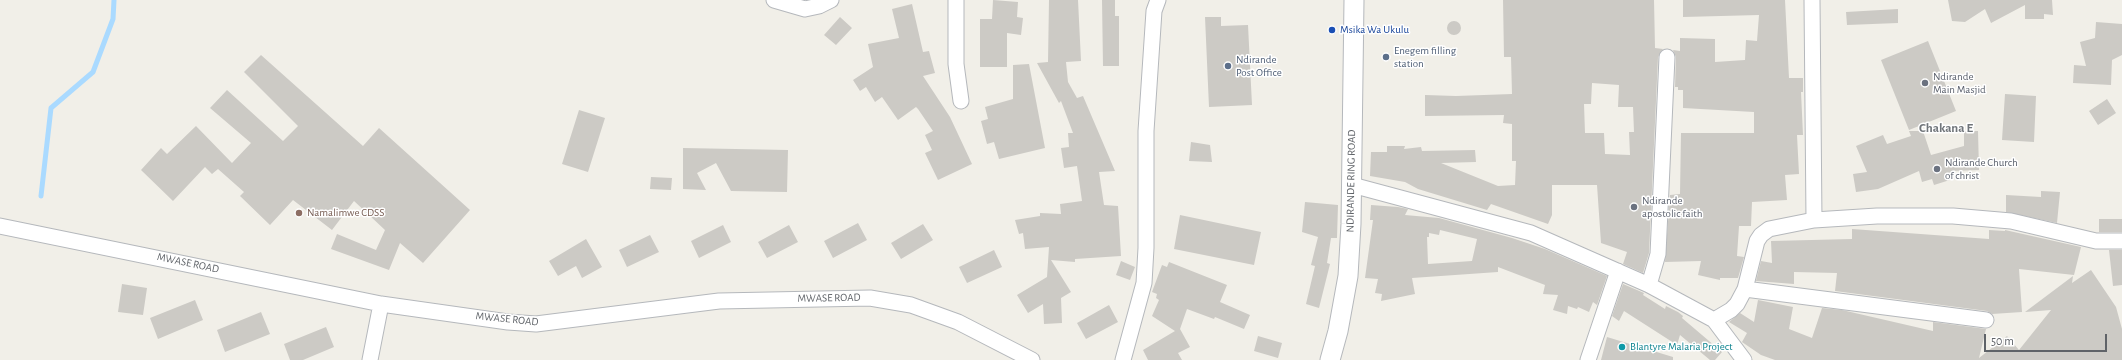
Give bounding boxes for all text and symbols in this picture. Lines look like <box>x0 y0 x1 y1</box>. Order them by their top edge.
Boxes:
place label: Msika Wa Ukulu <box>1340 23 1409 37</box>
marker: Msika Wa Ukulu <box>1327 25 1337 35</box>
place label: Enegem filling station <box>1394 44 1456 70</box>
marker: Enegem filling station <box>1381 52 1391 62</box>
place label: Ndirande Post Office <box>1236 53 1282 79</box>
marker: Ndirande Post Office <box>1223 61 1233 71</box>
place label: Ndirande Main Masjid <box>1933 70 1986 96</box>
marker: Ndirande Main Masjid <box>1920 78 1930 88</box>
district label: Chakana E <box>1919 120 1973 136</box>
street label: NDIRANDE RING ROAD <box>1344 129 1358 233</box>
place label: Ndirande Church of christ <box>1945 156 2018 182</box>
marker: Ndirande Church of christ <box>1932 164 1942 174</box>
place label: Ndirande apostolic faith <box>1642 194 1703 220</box>
marker: Ndirande apostolic faith <box>1629 202 1639 212</box>
place label: Namalimwe CDSS <box>307 206 384 220</box>
marker: Namalimwe CDSS <box>294 208 304 218</box>
street label: MWASE ROAD <box>156 250 220 276</box>
street label: MWASE ROAD <box>797 291 861 305</box>
street label: MWASE ROAD <box>475 309 539 329</box>
scale bar <box>1986 326 2109 352</box>
text: 50 m <box>1991 335 2014 347</box>
place label: Blantyre Malaria Project <box>1630 340 1733 354</box>
marker: Blantyre Malaria Project <box>1617 342 1627 352</box>

